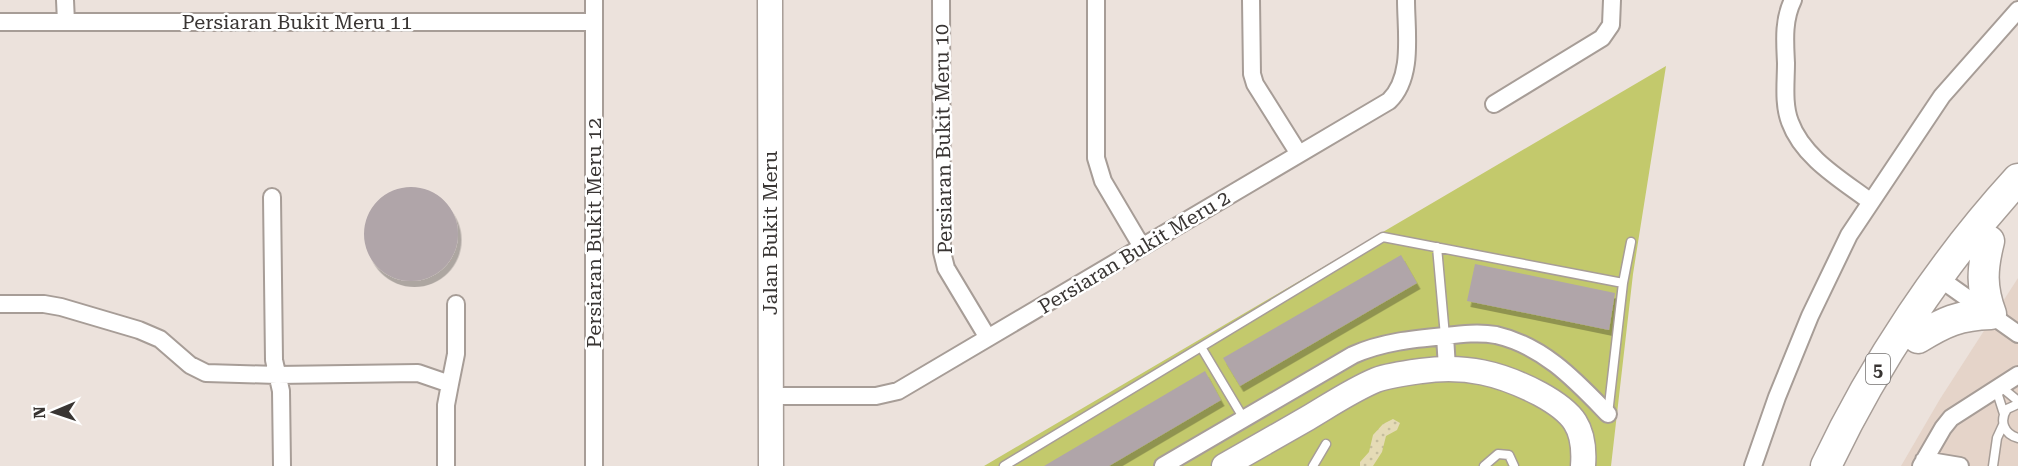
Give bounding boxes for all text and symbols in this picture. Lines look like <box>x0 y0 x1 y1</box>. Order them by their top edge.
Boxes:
street label: Persiaran Bukit Meru 11 <box>182 10 412 34</box>
street label: Persiaran Bukit Meru 10 <box>929 24 957 254</box>
street label: Persiaran Bukit Meru 12 <box>582 118 606 348</box>
street label: Jalan Bukit Meru <box>758 150 782 315</box>
street label: Persiaran Bukit Meru 2 <box>1034 185 1234 319</box>
road number: 5 <box>1866 354 1890 384</box>
north arrow <box>24 382 84 442</box>
text: N <box>30 406 49 419</box>

